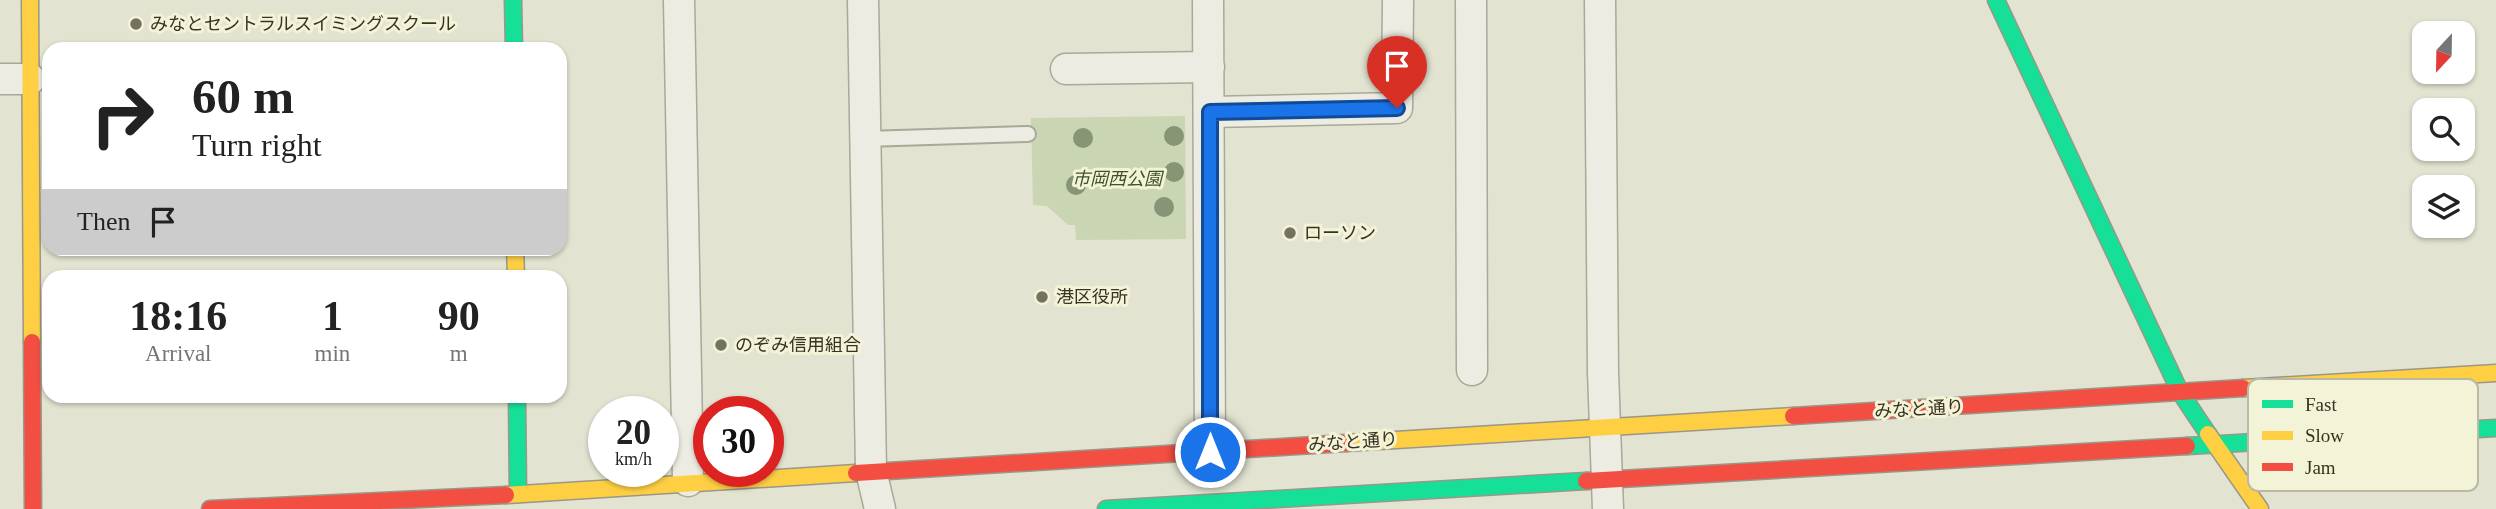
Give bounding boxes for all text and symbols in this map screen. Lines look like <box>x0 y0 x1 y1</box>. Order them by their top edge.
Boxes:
place label: みなとセントラルスイミングスクール <box>150 14 456 34</box>
marker: みなとセントラルスイミングスクール <box>128 16 144 32</box>
north arrow <box>2412 21 2474 84</box>
map controls <box>2412 21 2475 238</box>
pin <box>1367 36 1427 108</box>
icon: arrive <box>1378 47 1416 85</box>
text: 60 m <box>192 69 294 124</box>
icon: right <box>77 70 168 161</box>
button: search <box>2412 98 2475 161</box>
text: Turn right <box>192 127 322 163</box>
park label: 市岡西公園 <box>1072 169 1165 189</box>
button: layers <box>2412 175 2475 238</box>
icon: arrive <box>144 203 182 241</box>
text: Then <box>77 207 130 236</box>
place label: ローソン <box>1304 223 1376 243</box>
marker: ローソン <box>1282 225 1298 241</box>
place label: 港区役所 <box>1056 287 1128 307</box>
marker: 港区役所 <box>1034 289 1050 305</box>
text: 18:16 <box>129 293 227 339</box>
text: 1 <box>322 293 343 339</box>
text: 90 <box>438 293 480 339</box>
place label: のぞみ信用組合 <box>735 335 861 355</box>
marker: のぞみ信用組合 <box>713 337 729 353</box>
text: Arrival <box>145 341 212 366</box>
text: min <box>315 341 350 366</box>
text: m <box>450 341 468 366</box>
legend <box>2248 379 2478 491</box>
text: Fast <box>2305 394 2337 415</box>
speed limit sign: 30 <box>693 396 784 487</box>
street label: みなと通り <box>1874 397 1964 421</box>
text: 20 <box>616 413 651 452</box>
position arrow <box>1173 415 1247 489</box>
text: Slow <box>2305 425 2344 446</box>
street label: みなと通り <box>1307 429 1399 455</box>
text: km/h <box>615 449 652 469</box>
text: Jam <box>2305 457 2336 478</box>

